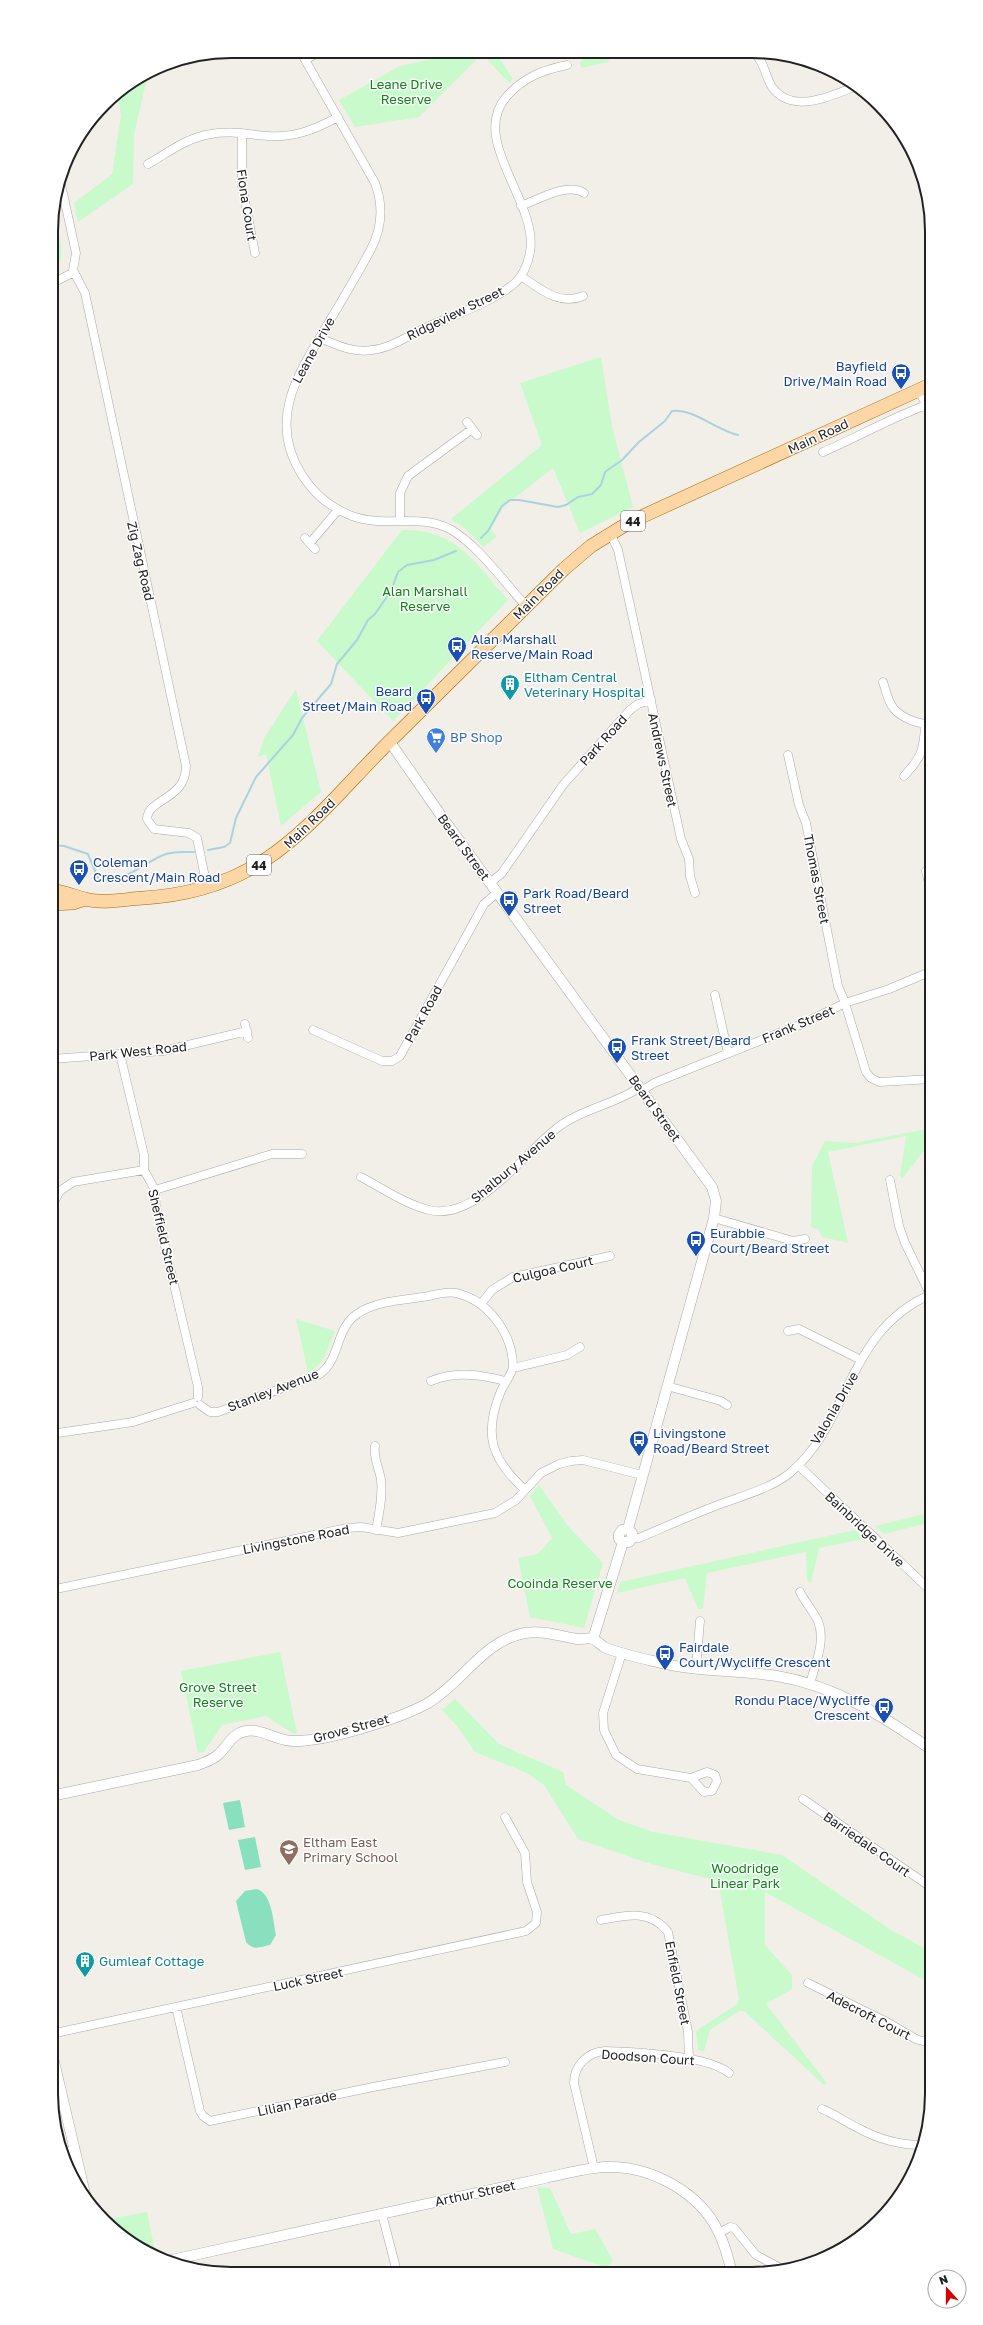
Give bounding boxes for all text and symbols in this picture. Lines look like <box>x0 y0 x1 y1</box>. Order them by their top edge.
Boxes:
park label: Leane Drive Reserve <box>369 76 443 107</box>
street label: Fiona Court <box>233 168 261 242</box>
street label: Ridgeview Street <box>404 283 506 343</box>
street label: Leane Drive <box>288 314 338 386</box>
place label: Bayfield Drive/Main Road <box>783 358 887 389</box>
bus stop icon: Bayfield Drive/Main Road <box>890 362 912 390</box>
street label: Main Road <box>785 415 851 457</box>
road number: 44 <box>621 511 645 531</box>
street label: Zig Zag Road <box>124 520 158 602</box>
street label: Main Road <box>509 565 567 623</box>
park label: Alan Marshall Reserve <box>382 583 468 614</box>
place label: Alan Marshall Reserve/Main Road <box>471 631 593 662</box>
bus stop icon: Alan Marshall Reserve/Main Road <box>446 635 468 663</box>
place label: Eltham Central Veterinary Hospital <box>524 669 645 700</box>
building icon: Eltham Central Veterinary Hospital <box>499 673 521 701</box>
place label: Beard Street/Main Road <box>302 683 412 714</box>
bus stop icon: Beard Street/Main Road <box>415 687 437 715</box>
street label: Park Road <box>576 711 630 769</box>
street label: Andrews Street <box>645 711 681 809</box>
supermarket icon: BP Shop <box>425 726 447 754</box>
place label: BP Shop <box>450 729 503 745</box>
street label: Main Road <box>280 795 338 851</box>
street label: Beard Street <box>435 811 493 883</box>
street label: Thomas Street <box>800 833 834 925</box>
place label: Coleman Crescent/Main Road <box>93 854 220 885</box>
road number: 44 <box>247 855 271 875</box>
bus stop icon: Coleman Crescent/Main Road <box>68 858 90 886</box>
place label: Park Road/Beard Street <box>523 885 629 916</box>
bus stop icon: Park Road/Beard Street <box>498 889 520 917</box>
street label: Park Road <box>401 982 445 1046</box>
street label: Frank Street <box>759 1002 837 1046</box>
place label: Frank Street/Beard Street <box>631 1032 751 1063</box>
bus stop icon: Frank Street/Beard Street <box>606 1036 628 1064</box>
street label: Park West Road <box>88 1038 188 1064</box>
street label: Beard Street <box>626 1072 684 1144</box>
street label: Shalbury Avenue <box>467 1126 559 1206</box>
street label: Sheffield Street <box>145 1187 183 1287</box>
place label: Eurabbie Court/Beard Street <box>710 1225 830 1256</box>
bus stop icon: Eurabbie Court/Beard Street <box>685 1229 707 1257</box>
street label: Culgoa Court <box>511 1252 595 1286</box>
street label: Stanley Avenue <box>225 1365 321 1415</box>
street label: Valonia Drive <box>807 1369 861 1447</box>
place label: Livingstone Road/Beard Street <box>653 1425 769 1456</box>
bus stop icon: Livingstone Road/Beard Street <box>628 1429 650 1457</box>
street label: Bainbridge Drive <box>822 1488 908 1570</box>
street label: Livingstone Road <box>241 1521 351 1557</box>
park label: Cooinda Reserve <box>507 1575 613 1591</box>
place label: Fairdale Court/Wycliffe Crescent <box>679 1639 831 1670</box>
bus stop icon: Fairdale Court/Wycliffe Crescent <box>654 1643 676 1671</box>
park label: Grove Street Reserve <box>179 1679 257 1710</box>
place label: Rondu Place/Wycliffe Crescent <box>734 1692 870 1723</box>
bus stop icon: Rondu Place/Wycliffe Crescent <box>873 1696 895 1724</box>
street label: Grove Street <box>311 1710 391 1746</box>
street label: Barriedale Court <box>820 1808 914 1880</box>
place label: Eltham East Primary School <box>303 1834 398 1865</box>
school or university icon: Eltham East Primary School <box>278 1838 300 1866</box>
park label: Woodridge Linear Park <box>710 1860 781 1891</box>
street label: Enfield Street <box>662 1940 694 2026</box>
building icon: Gumleaf Cottage <box>74 1950 96 1978</box>
place label: Gumleaf Cottage <box>99 1953 204 1969</box>
street label: Luck Street <box>272 1964 344 1994</box>
street label: Adecroft Court <box>824 1987 914 2043</box>
street label: Doodson Court <box>601 2046 695 2068</box>
street label: Lilian Parade <box>256 2087 338 2119</box>
street label: Arthur Street <box>433 2177 517 2209</box>
north arrow <box>927 2269 967 2309</box>
text: N <box>937 2272 949 2287</box>

